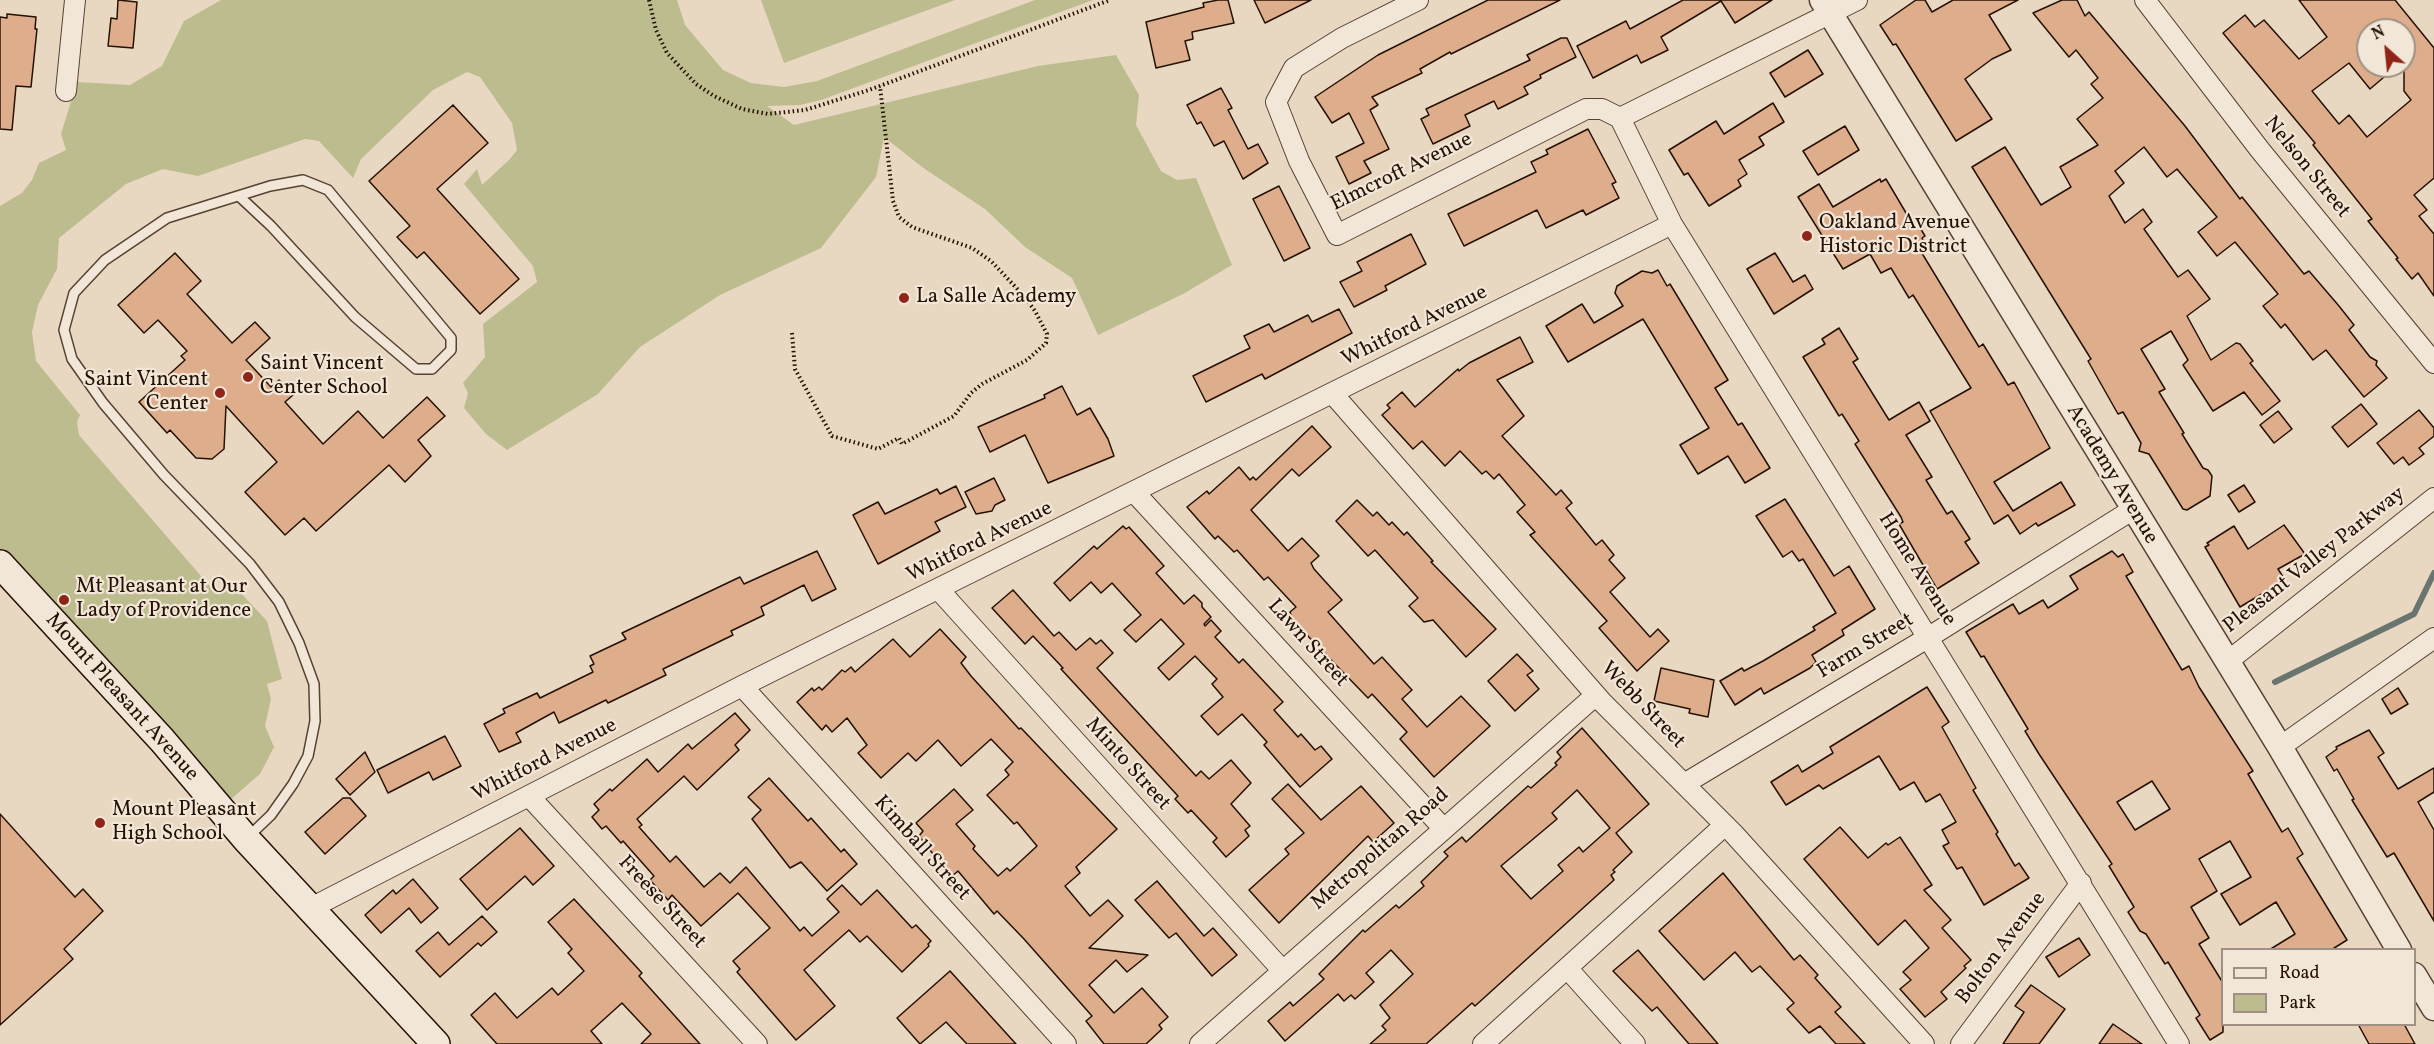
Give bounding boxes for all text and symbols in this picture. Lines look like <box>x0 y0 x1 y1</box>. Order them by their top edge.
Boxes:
north arrow <box>2356 18 2416 78</box>
text: N <box>2369 21 2389 46</box>
street label: Nelson Street <box>2257 112 2355 224</box>
street label: Elmcroft Avenue <box>1327 128 1477 218</box>
place label: Oakland Avenue Historic District <box>1819 211 1970 261</box>
marker: Oakland Avenue Historic District <box>1800 229 1814 243</box>
street label: Whitford Avenue <box>1338 281 1492 373</box>
place label: La Salle Academy <box>916 285 1076 311</box>
marker: La Salle Academy <box>897 291 911 305</box>
place label: Saint Vincent Center School <box>260 352 388 402</box>
place label: Saint Vincent Center <box>84 368 208 418</box>
marker: Saint Vincent Center School <box>241 370 255 384</box>
marker: Saint Vincent Center <box>213 386 227 400</box>
street label: Academy Avenue <box>2060 401 2162 549</box>
street label: Pleasant Valley Parkway <box>2219 482 2411 640</box>
street label: Whitford Avenue <box>903 497 1057 589</box>
street label: Home Avenue <box>1871 509 1961 631</box>
place label: Mt Pleasant at Our Lady of Providence <box>76 575 251 625</box>
marker: Mt Pleasant at Our Lady of Providence <box>57 593 71 607</box>
street label: Lawn Street <box>1261 595 1353 693</box>
street label: Farm Street <box>1813 608 1919 686</box>
street label: Mount Pleasant Avenue <box>39 609 203 787</box>
street label: Webb Street <box>1594 657 1690 755</box>
street label: Minto Street <box>1079 713 1175 817</box>
street label: Whitford Avenue <box>468 714 622 808</box>
street label: Metropolitan Road <box>1307 783 1455 917</box>
street label: Kimball Street <box>867 791 975 907</box>
place label: Mount Pleasant High School <box>112 798 257 848</box>
marker: Mount Pleasant High School <box>93 816 107 830</box>
street label: Freese Street <box>612 851 710 955</box>
street label: Bolton Avenue <box>1952 888 2052 1010</box>
legend <box>2221 948 2416 1026</box>
text: Road <box>2279 961 2320 986</box>
text: Park <box>2279 991 2316 1016</box>

